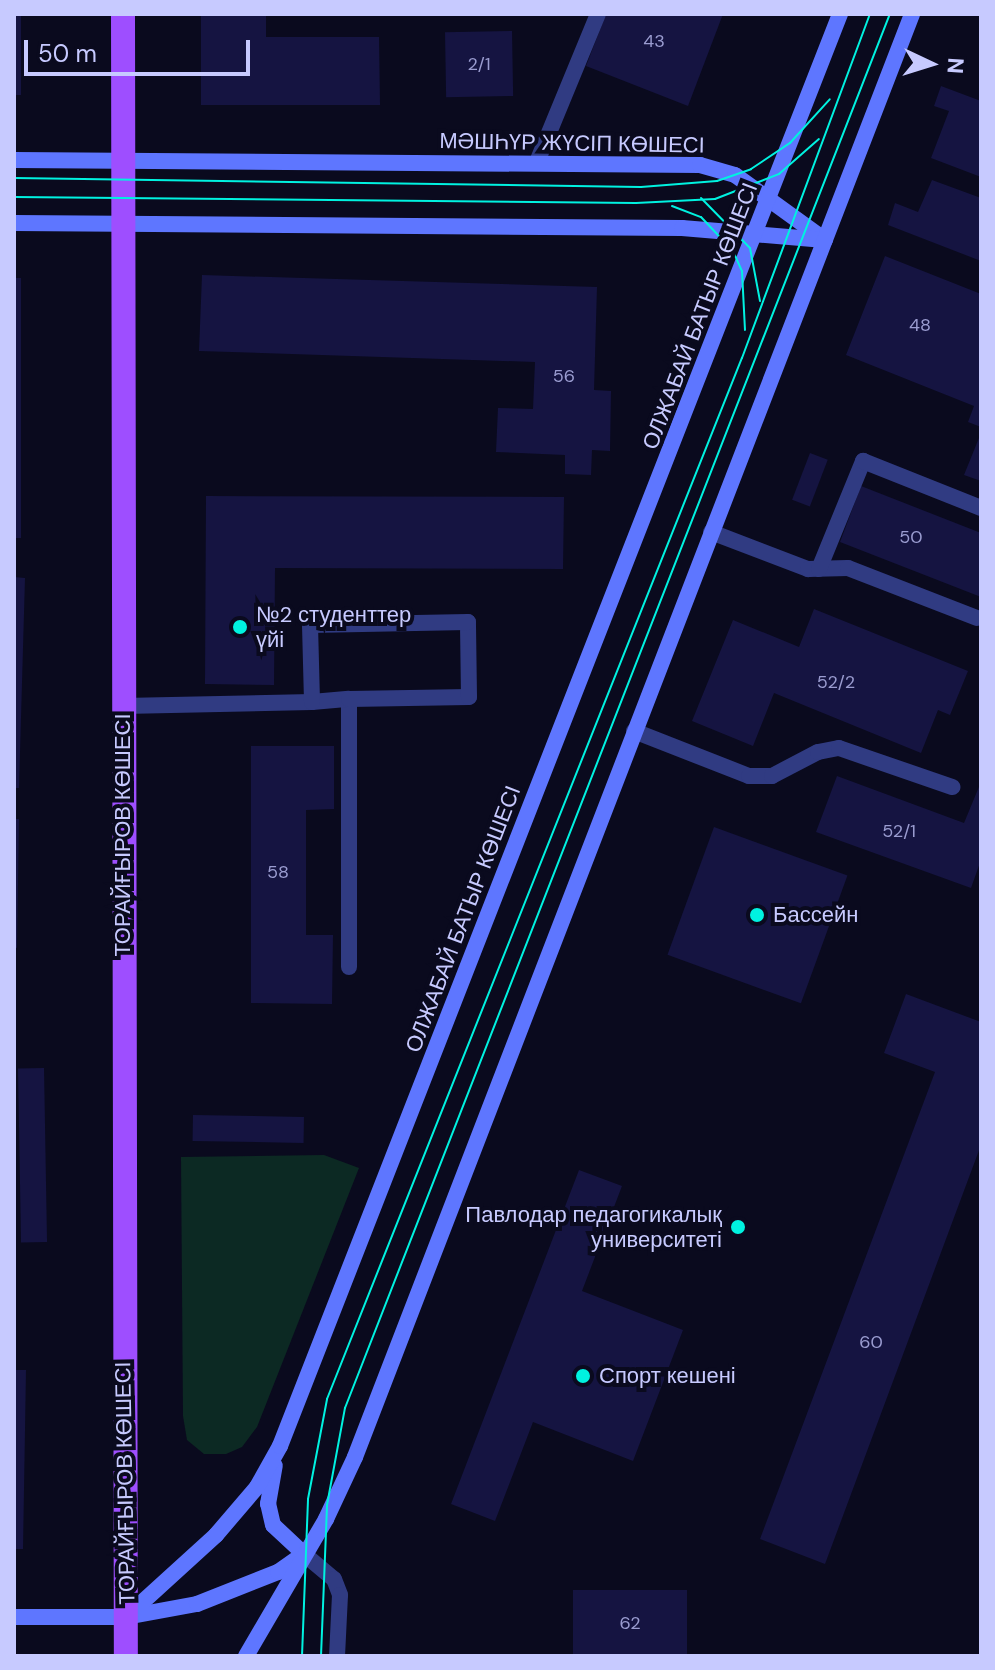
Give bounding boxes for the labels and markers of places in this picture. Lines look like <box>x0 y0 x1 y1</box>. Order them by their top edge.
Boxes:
place label: №2 студенттер үйі <box>256 601 411 652</box>
marker: №2 студенттер үйі <box>231 618 249 636</box>
place label: Бассейн <box>773 902 858 928</box>
marker: Бассейн <box>748 906 766 924</box>
place label: Павлодар педагогикалық университеті <box>465 1201 722 1252</box>
marker: Павлодар педагогикалық университеті <box>729 1218 747 1236</box>
place label: Спорт кешені <box>599 1363 736 1389</box>
marker: Спорт кешені <box>574 1367 592 1385</box>

